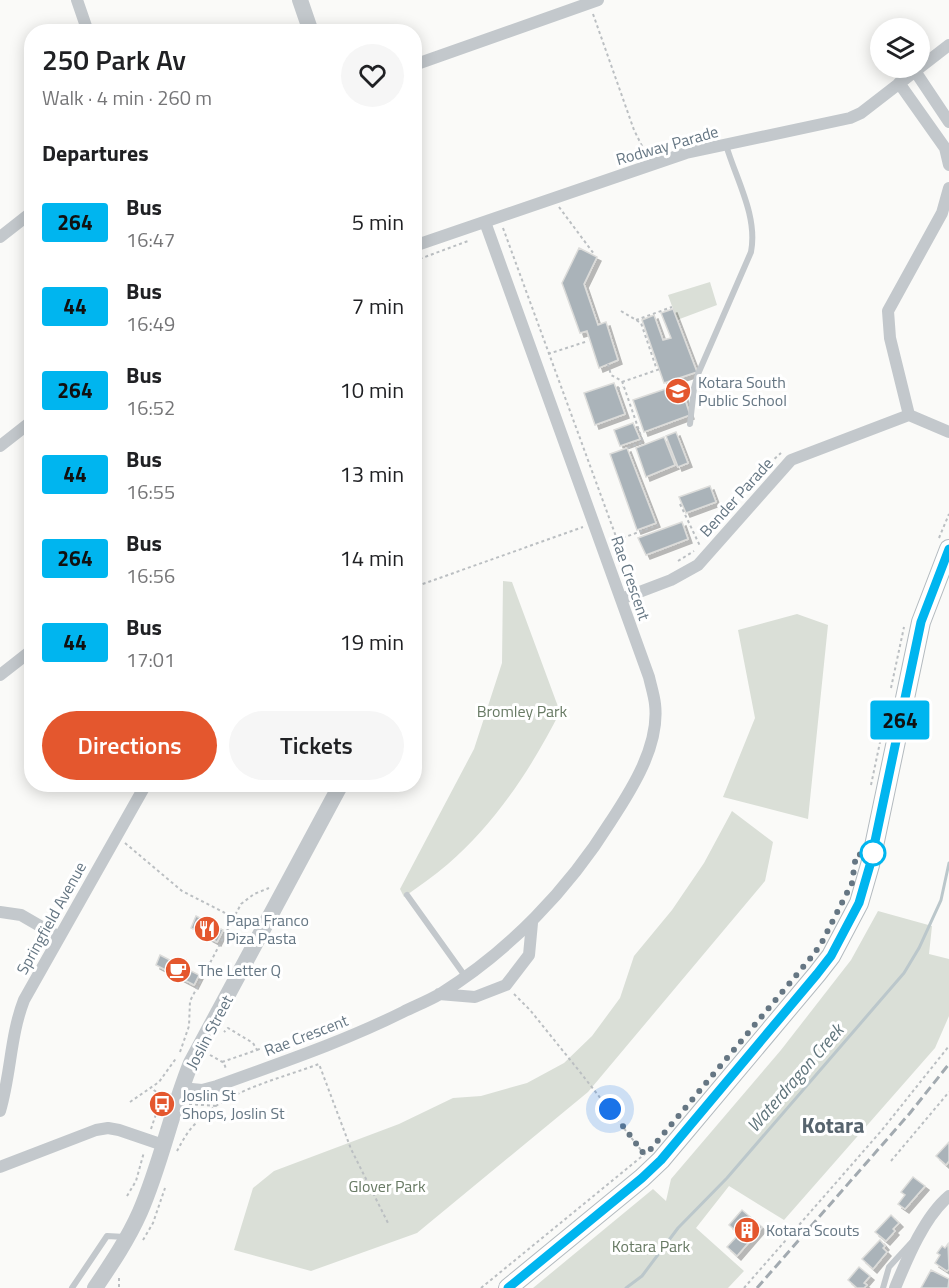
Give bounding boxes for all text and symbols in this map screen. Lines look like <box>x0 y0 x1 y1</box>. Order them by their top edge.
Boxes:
map controls <box>870 18 930 78</box>
button: layers <box>870 18 930 78</box>
text: 250 Park Av <box>42 38 186 81</box>
button: heart <box>341 44 404 107</box>
text: Walk · 4 min · 260 m <box>42 82 212 113</box>
street label: Rodway Parade <box>613 119 721 171</box>
text: Departures <box>42 136 149 170</box>
text: Bus <box>126 190 162 224</box>
text: 5 min <box>352 205 404 239</box>
text: 264 <box>57 206 93 238</box>
text: 16:47 <box>126 224 175 255</box>
text: Bus <box>126 274 162 308</box>
text: 7 min <box>352 289 404 323</box>
text: 44 <box>63 290 87 322</box>
text: 16:49 <box>126 308 175 339</box>
text: Bus <box>126 358 162 392</box>
place label: Kotara South Public School <box>698 370 787 412</box>
text: 10 min <box>339 373 404 407</box>
text: 264 <box>57 374 93 406</box>
school or university icon: Kotara South Public School <box>663 376 693 406</box>
text: 16:52 <box>126 392 175 423</box>
text: Bus <box>126 442 162 476</box>
street label: Bender Parade <box>694 452 778 542</box>
text: 13 min <box>339 457 404 491</box>
text: 44 <box>63 458 87 490</box>
text: 16:55 <box>126 476 175 507</box>
text: Bus <box>126 526 162 560</box>
street label: Rae Crescent <box>605 532 657 624</box>
text: 14 min <box>339 541 404 575</box>
text: 264 <box>57 542 93 574</box>
text: 16:56 <box>126 560 175 591</box>
text: Bus <box>126 610 162 644</box>
text: 19 min <box>339 625 404 659</box>
text: 44 <box>63 626 87 658</box>
text: 17:01 <box>126 644 175 675</box>
park label: Bromley Park <box>477 699 568 723</box>
line badge: 264 <box>866 700 934 740</box>
text: 264 <box>882 704 918 736</box>
button: Directions <box>42 711 217 780</box>
button: Tickets <box>229 711 404 780</box>
unlabelled marker <box>860 840 886 866</box>
street label: Springfield Avenue <box>10 857 92 979</box>
place label: Papa Franco Piza Pasta <box>226 908 309 950</box>
restaurant icon: Papa Franco Piza Pasta <box>192 914 222 944</box>
cafe icon: The Letter Q <box>163 955 193 985</box>
place label: The Letter Q <box>198 958 281 982</box>
street label: Joslin Street <box>179 990 239 1073</box>
street label: Rae Crescent <box>261 1008 352 1062</box>
water label: Waterdragon Creek <box>740 1016 851 1138</box>
place label: Joslin St Shops, Joslin St <box>182 1083 285 1125</box>
bus stop icon: Joslin St Shops, Joslin St <box>147 1089 177 1119</box>
your location <box>595 1094 625 1124</box>
district label: Kotara <box>801 1108 865 1142</box>
park label: Glover Park <box>348 1174 426 1198</box>
building icon: Kotara Scouts <box>732 1215 762 1245</box>
place label: Kotara Scouts <box>766 1218 860 1242</box>
park label: Kotara Park <box>612 1234 691 1258</box>

